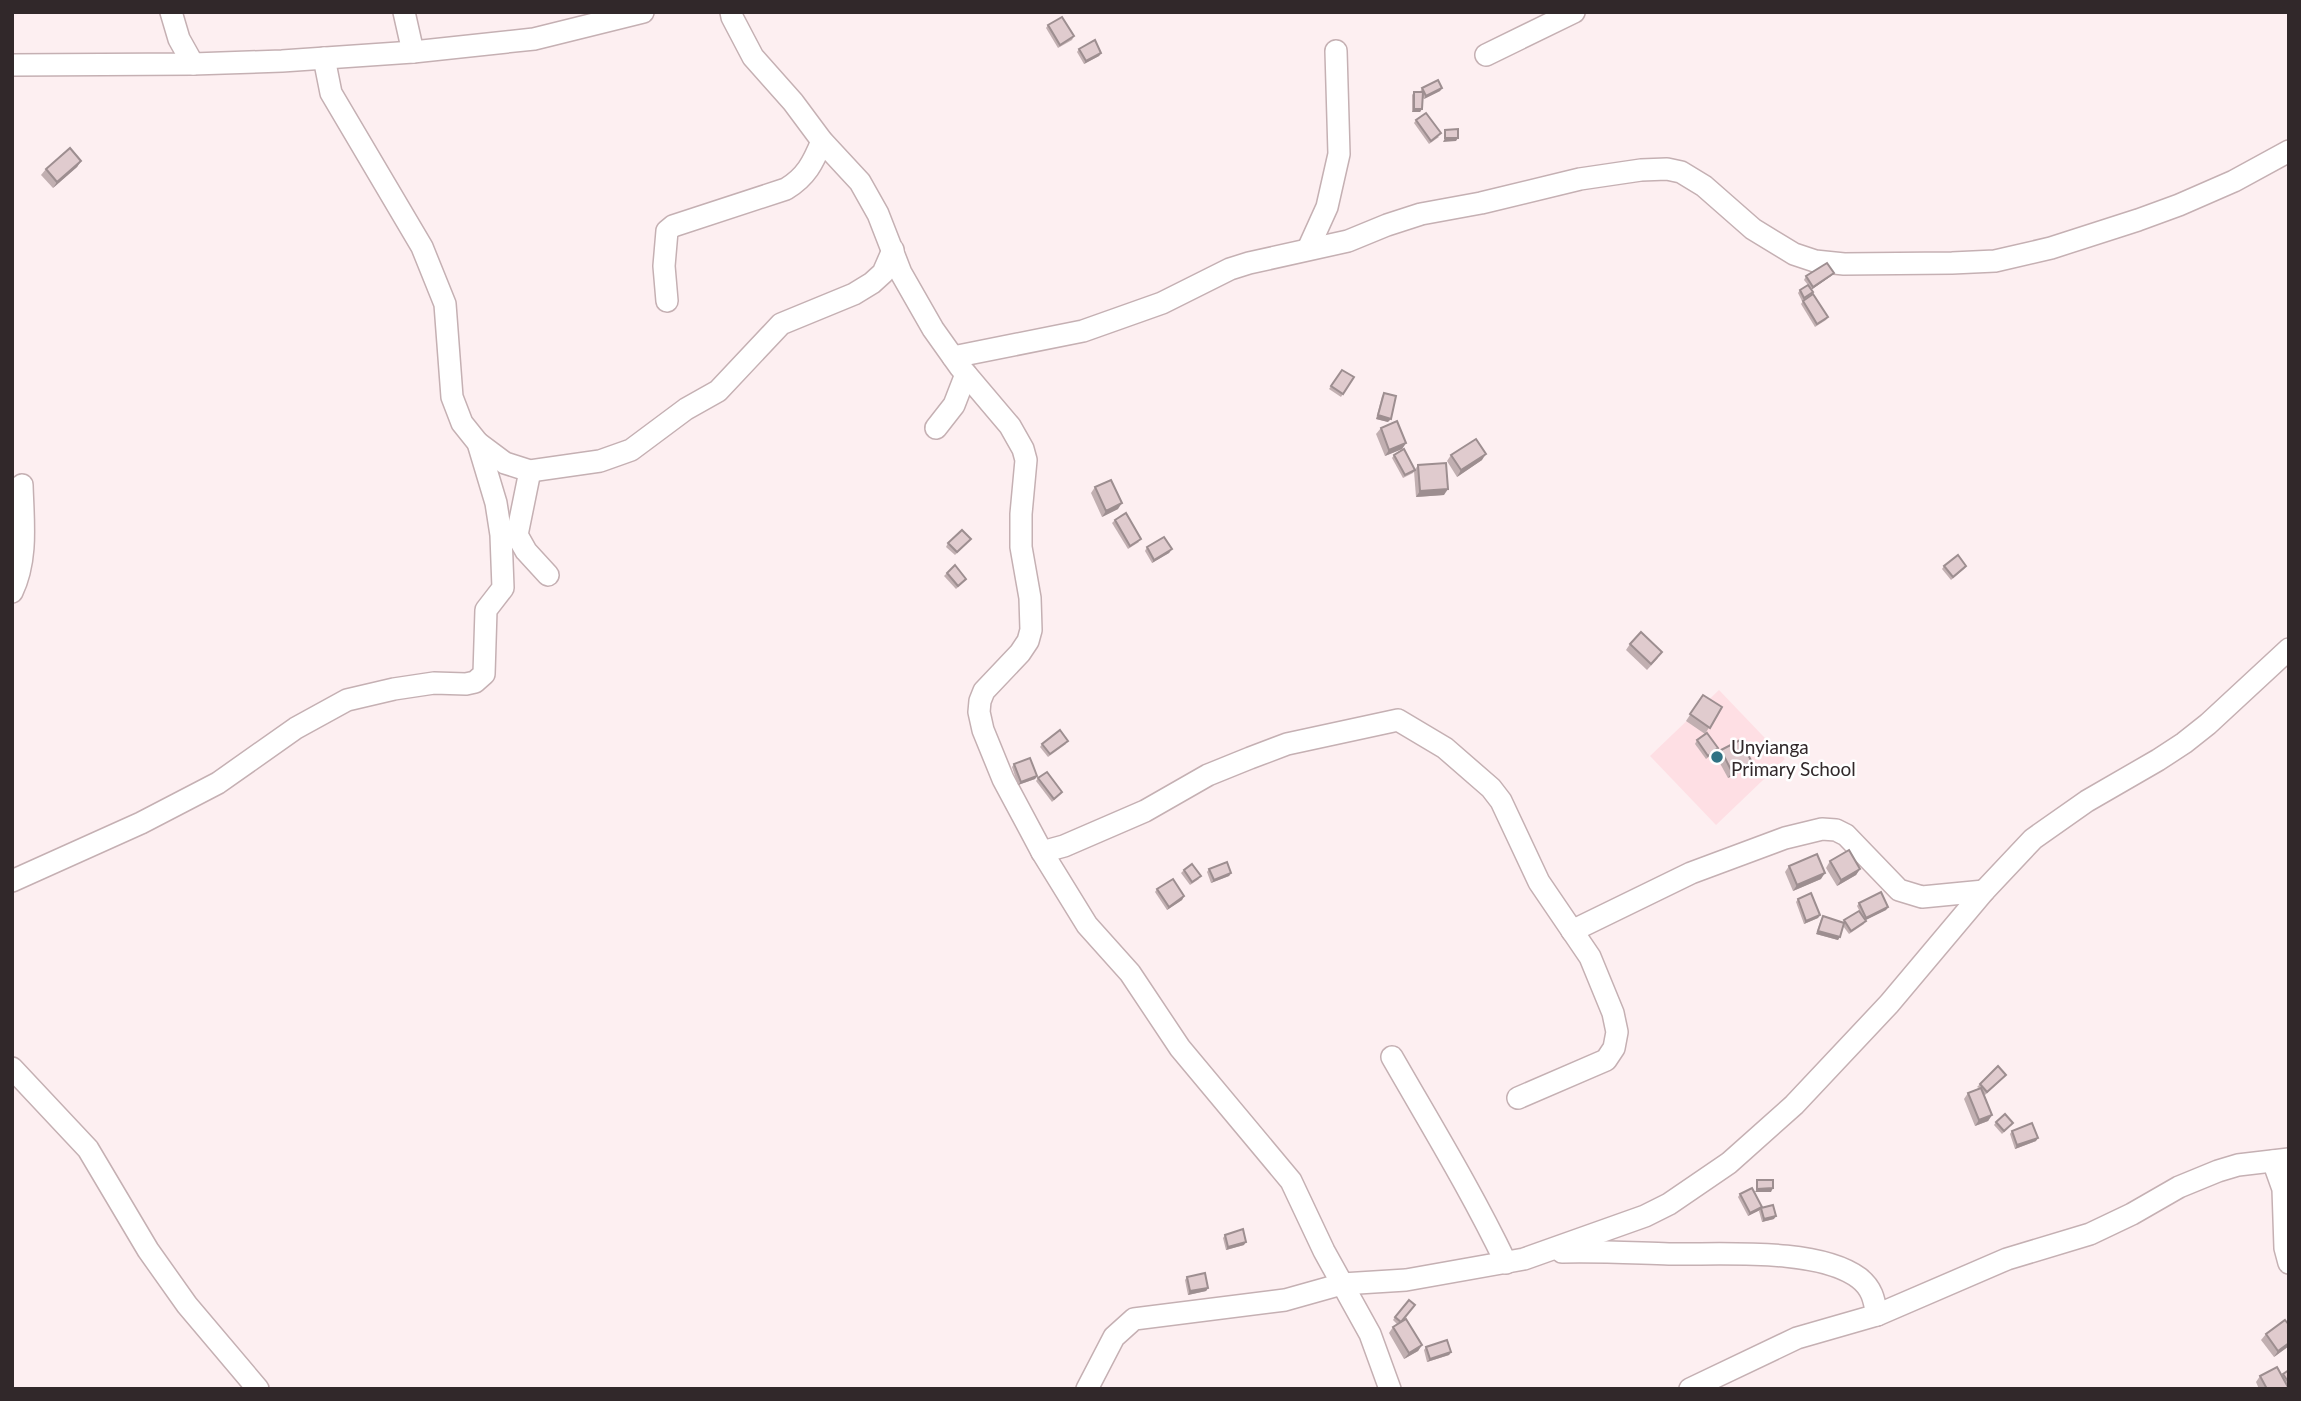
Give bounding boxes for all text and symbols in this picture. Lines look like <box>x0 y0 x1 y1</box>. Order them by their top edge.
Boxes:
place label: Unyianga Primary School <box>1731 735 1856 780</box>
marker: Unyianga Primary School <box>1709 749 1725 765</box>

